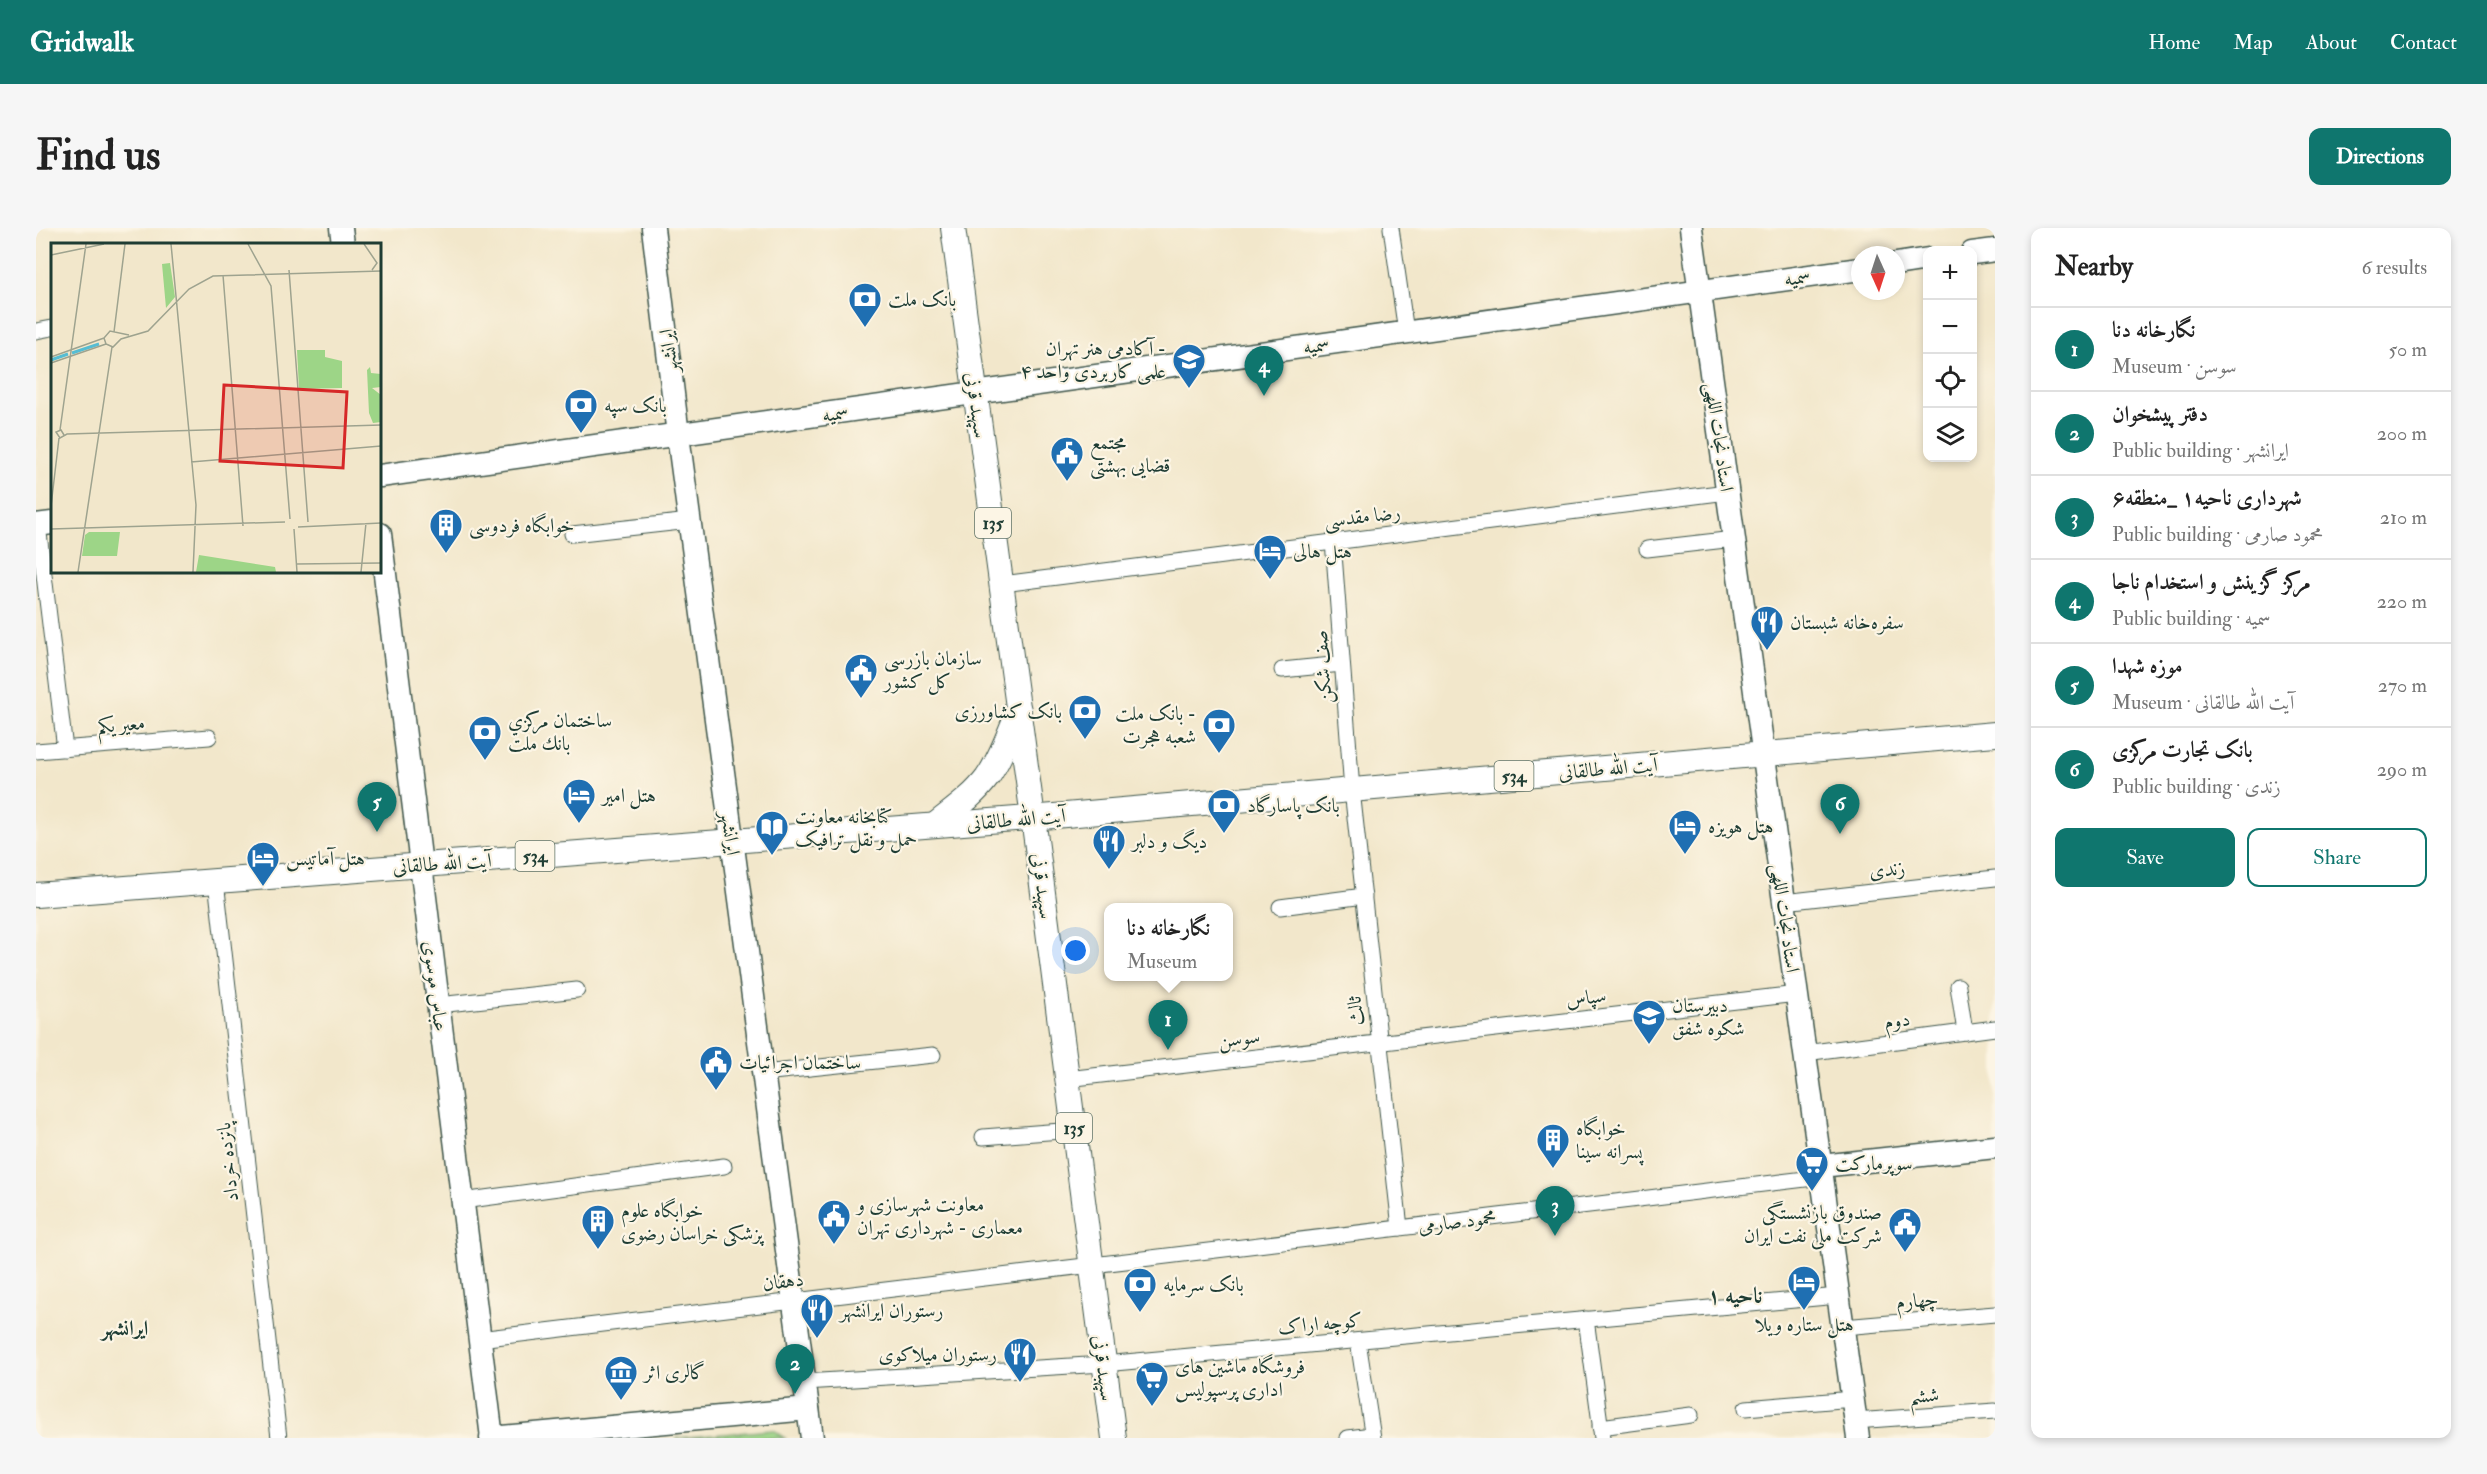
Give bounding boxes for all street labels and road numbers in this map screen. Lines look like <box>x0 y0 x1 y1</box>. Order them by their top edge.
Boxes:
street label: سمیه <box>1782 263 1812 292</box>
street label: ایرانشهر <box>653 327 684 377</box>
street label: سمیه <box>1301 331 1331 360</box>
street label: سپهبد قرنی <box>959 370 994 440</box>
street label: استاد نجات اللهی <box>1698 381 1740 493</box>
street label: سمیه <box>820 399 850 428</box>
street label: رضا مقدسی <box>1322 499 1402 536</box>
road number: 135 <box>975 508 1011 538</box>
street label: صف شکن <box>1307 629 1339 705</box>
street label: معیر یکم <box>96 710 147 745</box>
street label: آیت الله طالقانی <box>1557 748 1661 785</box>
road number: 534 <box>1494 761 1534 791</box>
street label: آیت الله طالقانی <box>965 799 1069 836</box>
street label: ایرانشهر <box>715 807 746 857</box>
road number: 534 <box>516 841 554 871</box>
street label: آیت الله طالقانی <box>391 844 495 879</box>
street label: سپهبد قرنی <box>1025 852 1059 921</box>
street label: زندی <box>1868 855 1906 884</box>
street label: استاد نجات اللهی <box>1764 862 1806 974</box>
street label: عباس موسوی <box>418 939 453 1033</box>
street label: سپاس <box>1564 983 1608 1013</box>
street label: ثالث <box>1342 995 1369 1027</box>
street label: دوم <box>1882 1006 1912 1040</box>
street label: سوسن <box>1217 1024 1262 1054</box>
road number: 135 <box>1056 1113 1092 1143</box>
street label: پانزده خرداد <box>211 1120 246 1203</box>
street label: محمود صارمی <box>1417 1204 1498 1239</box>
street label: دهقان <box>761 1267 805 1296</box>
street label: چهارم <box>1895 1286 1940 1320</box>
street label: کوچه اراک <box>1277 1307 1363 1341</box>
street label: سپهبد قرنی <box>1086 1334 1120 1403</box>
street label: ششم <box>1908 1382 1940 1416</box>

